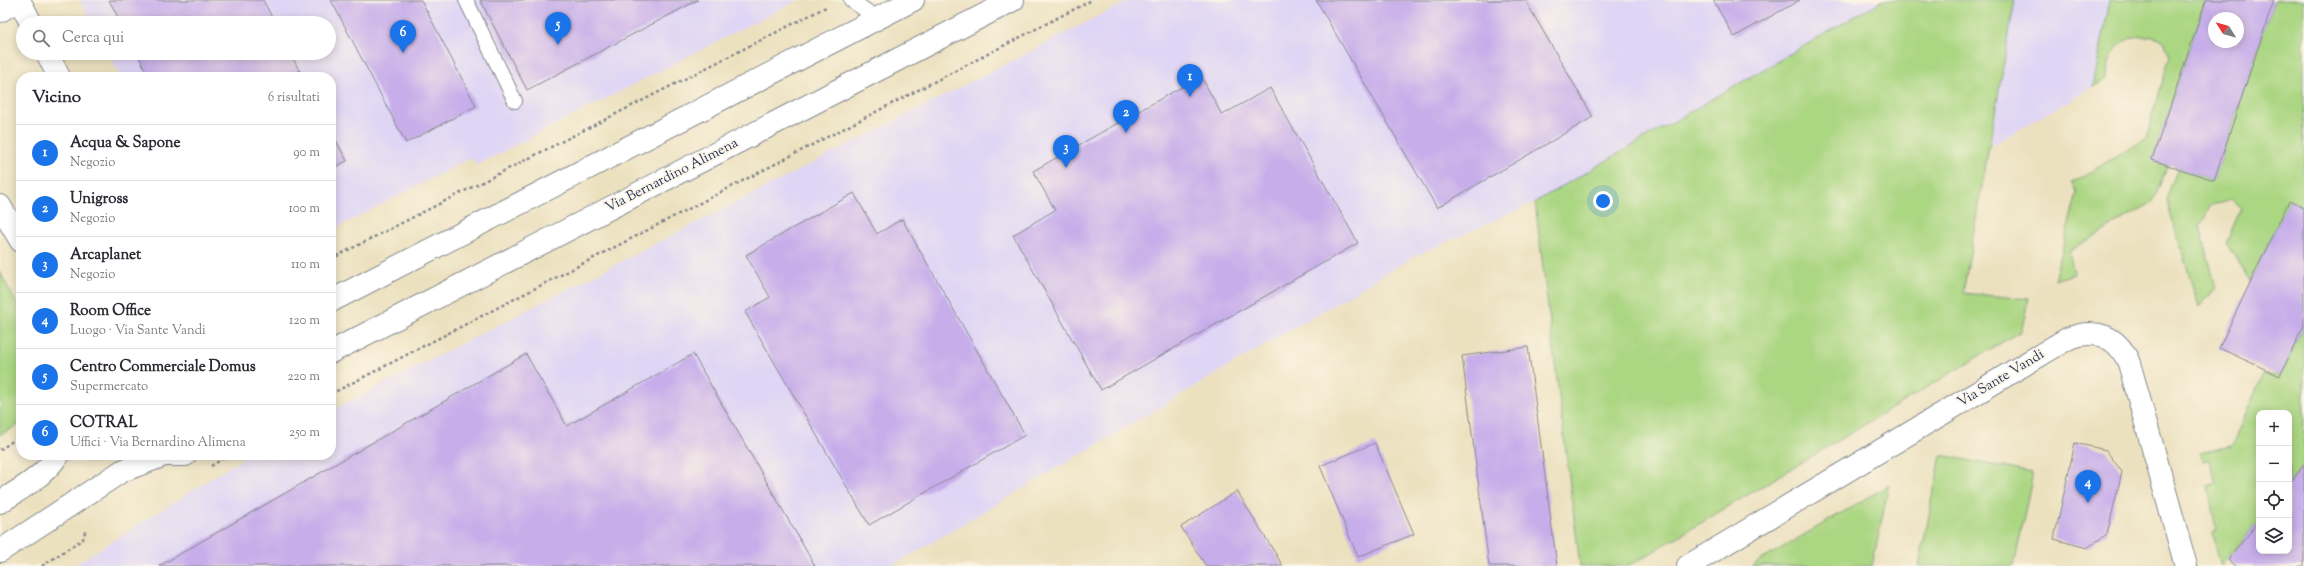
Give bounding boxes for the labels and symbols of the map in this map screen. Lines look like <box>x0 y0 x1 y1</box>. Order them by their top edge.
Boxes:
pin: 5 <box>545 12 571 45</box>
north arrow <box>2208 12 2244 48</box>
pin: 6 <box>390 20 416 53</box>
pin: 1 <box>1177 64 1203 97</box>
pin: 2 <box>1113 100 1139 133</box>
street label: Via Bernardino Alimena <box>602 134 742 218</box>
pin: 3 <box>1053 135 1079 168</box>
your location <box>1593 191 1613 211</box>
street label: Via Sante Vandi <box>1954 345 2048 413</box>
pin: 4 <box>2075 470 2101 503</box>

